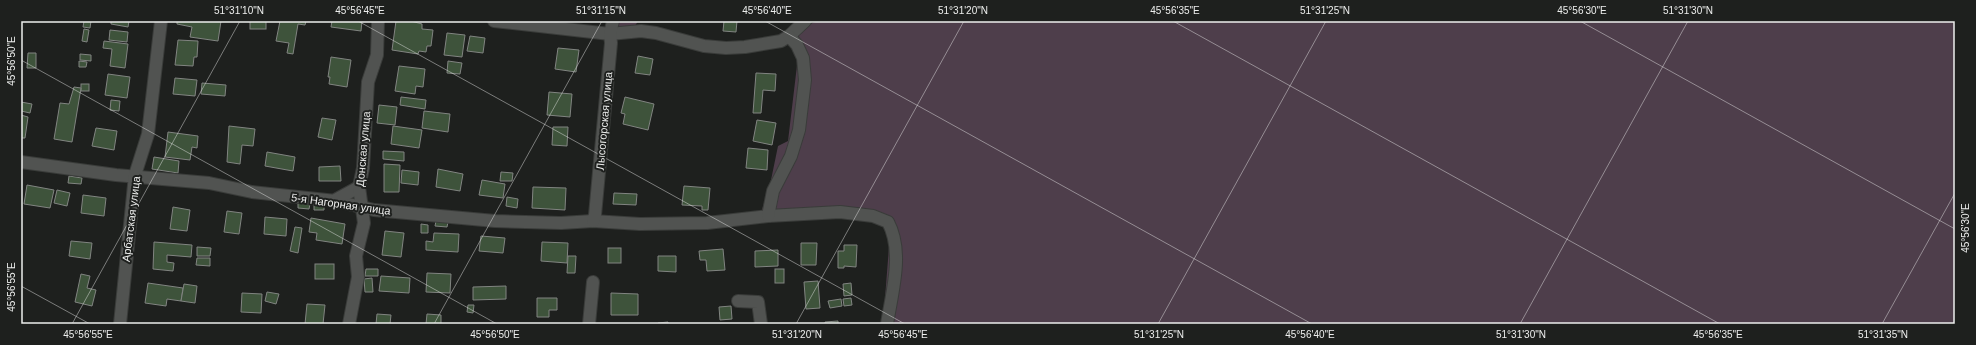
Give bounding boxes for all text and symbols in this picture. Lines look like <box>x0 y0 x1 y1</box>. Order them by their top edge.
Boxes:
text: 51°31'10"N <box>214 5 264 16</box>
text: 45°56'45"E <box>335 5 385 16</box>
text: 51°31'15"N <box>576 5 626 16</box>
text: 45°56'40"E <box>742 5 792 16</box>
text: 51°31'20"N <box>938 5 988 16</box>
text: 45°56'35"E <box>1150 5 1200 16</box>
text: 51°31'25"N <box>1300 5 1350 16</box>
text: 45°56'30"E <box>1557 5 1607 16</box>
text: 51°31'30"N <box>1663 5 1713 16</box>
text: 45°56'50"E <box>6 36 17 86</box>
street label: Лысогорская улица <box>594 70 614 171</box>
street label: Донская улица <box>354 110 372 187</box>
street label: Арбатская улица <box>120 175 142 263</box>
street label: 5-я Нагорная улица <box>290 191 392 217</box>
text: 45°56'30"E <box>1960 203 1971 253</box>
text: 45°56'55"E <box>6 262 17 312</box>
text: 45°56'55"E <box>63 329 113 340</box>
text: 45°56'50"E <box>470 329 520 340</box>
text: 51°31'20"N <box>772 329 822 340</box>
text: 45°56'45"E <box>878 329 928 340</box>
text: 51°31'25"N <box>1134 329 1184 340</box>
text: 45°56'40"E <box>1285 329 1335 340</box>
text: 51°31'30"N <box>1496 329 1546 340</box>
text: 45°56'35"E <box>1693 329 1743 340</box>
text: 51°31'35"N <box>1858 329 1908 340</box>

